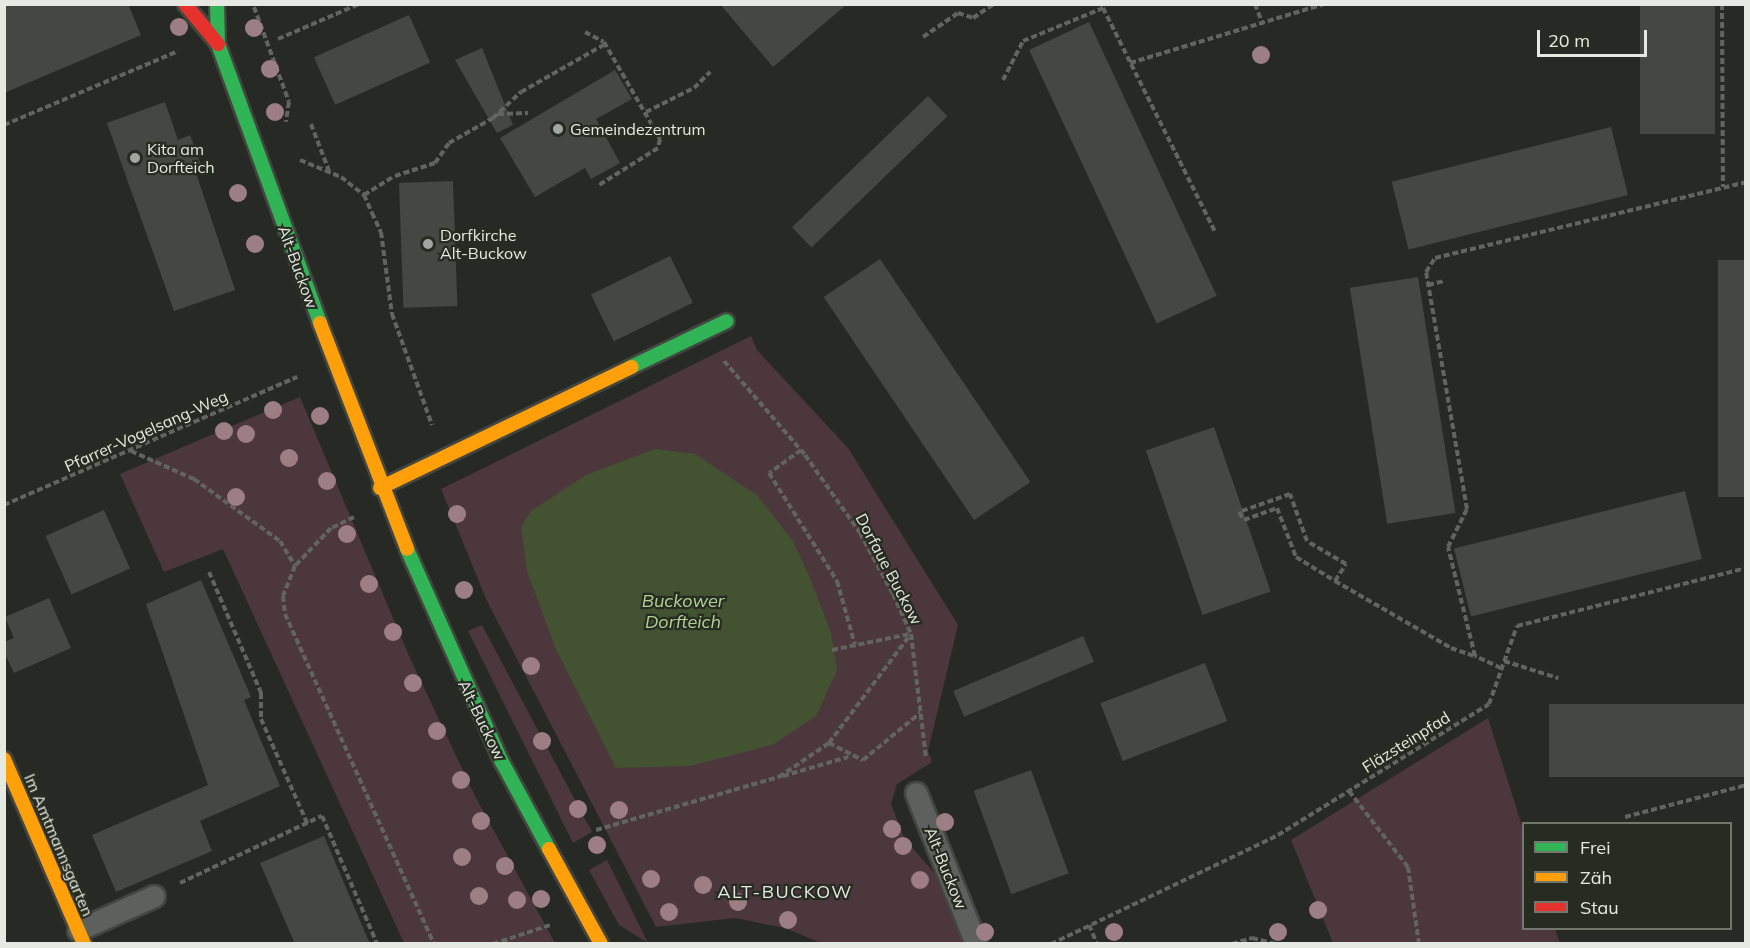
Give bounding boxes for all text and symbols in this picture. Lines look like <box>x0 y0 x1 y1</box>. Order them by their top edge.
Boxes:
scale bar <box>1540 18 1650 56</box>
text: 20 m <box>1548 29 1590 52</box>
place label: Gemeindezentrum <box>570 119 706 139</box>
marker: Gemeindezentrum <box>551 122 565 136</box>
place label: Kita am Dorfteich <box>147 139 215 177</box>
marker: Kita am Dorfteich <box>128 151 142 165</box>
street label: Alt-Buckow <box>274 223 322 311</box>
place label: Dorfkirche Alt-Buckow <box>440 225 527 263</box>
marker: Dorfkirche Alt-Buckow <box>421 237 435 251</box>
street label: Pfarrer-Vogelsang-Weg <box>61 386 231 476</box>
street label: Dorfaue Buckow <box>852 510 926 628</box>
water label: Buckower Dorfteich <box>642 591 724 634</box>
street label: Alt-Buckow <box>454 677 510 763</box>
street label: Fläzsteinpfad <box>1359 707 1453 777</box>
street label: Im Amtmannsgarten <box>20 771 98 919</box>
legend <box>1522 822 1732 930</box>
street label: Alt-Buckow <box>921 824 971 912</box>
text: Frei <box>1580 836 1610 859</box>
text: Zäh <box>1580 866 1612 889</box>
district label: ALT-BUCKOW <box>717 881 853 903</box>
text: Stau <box>1580 896 1619 919</box>

